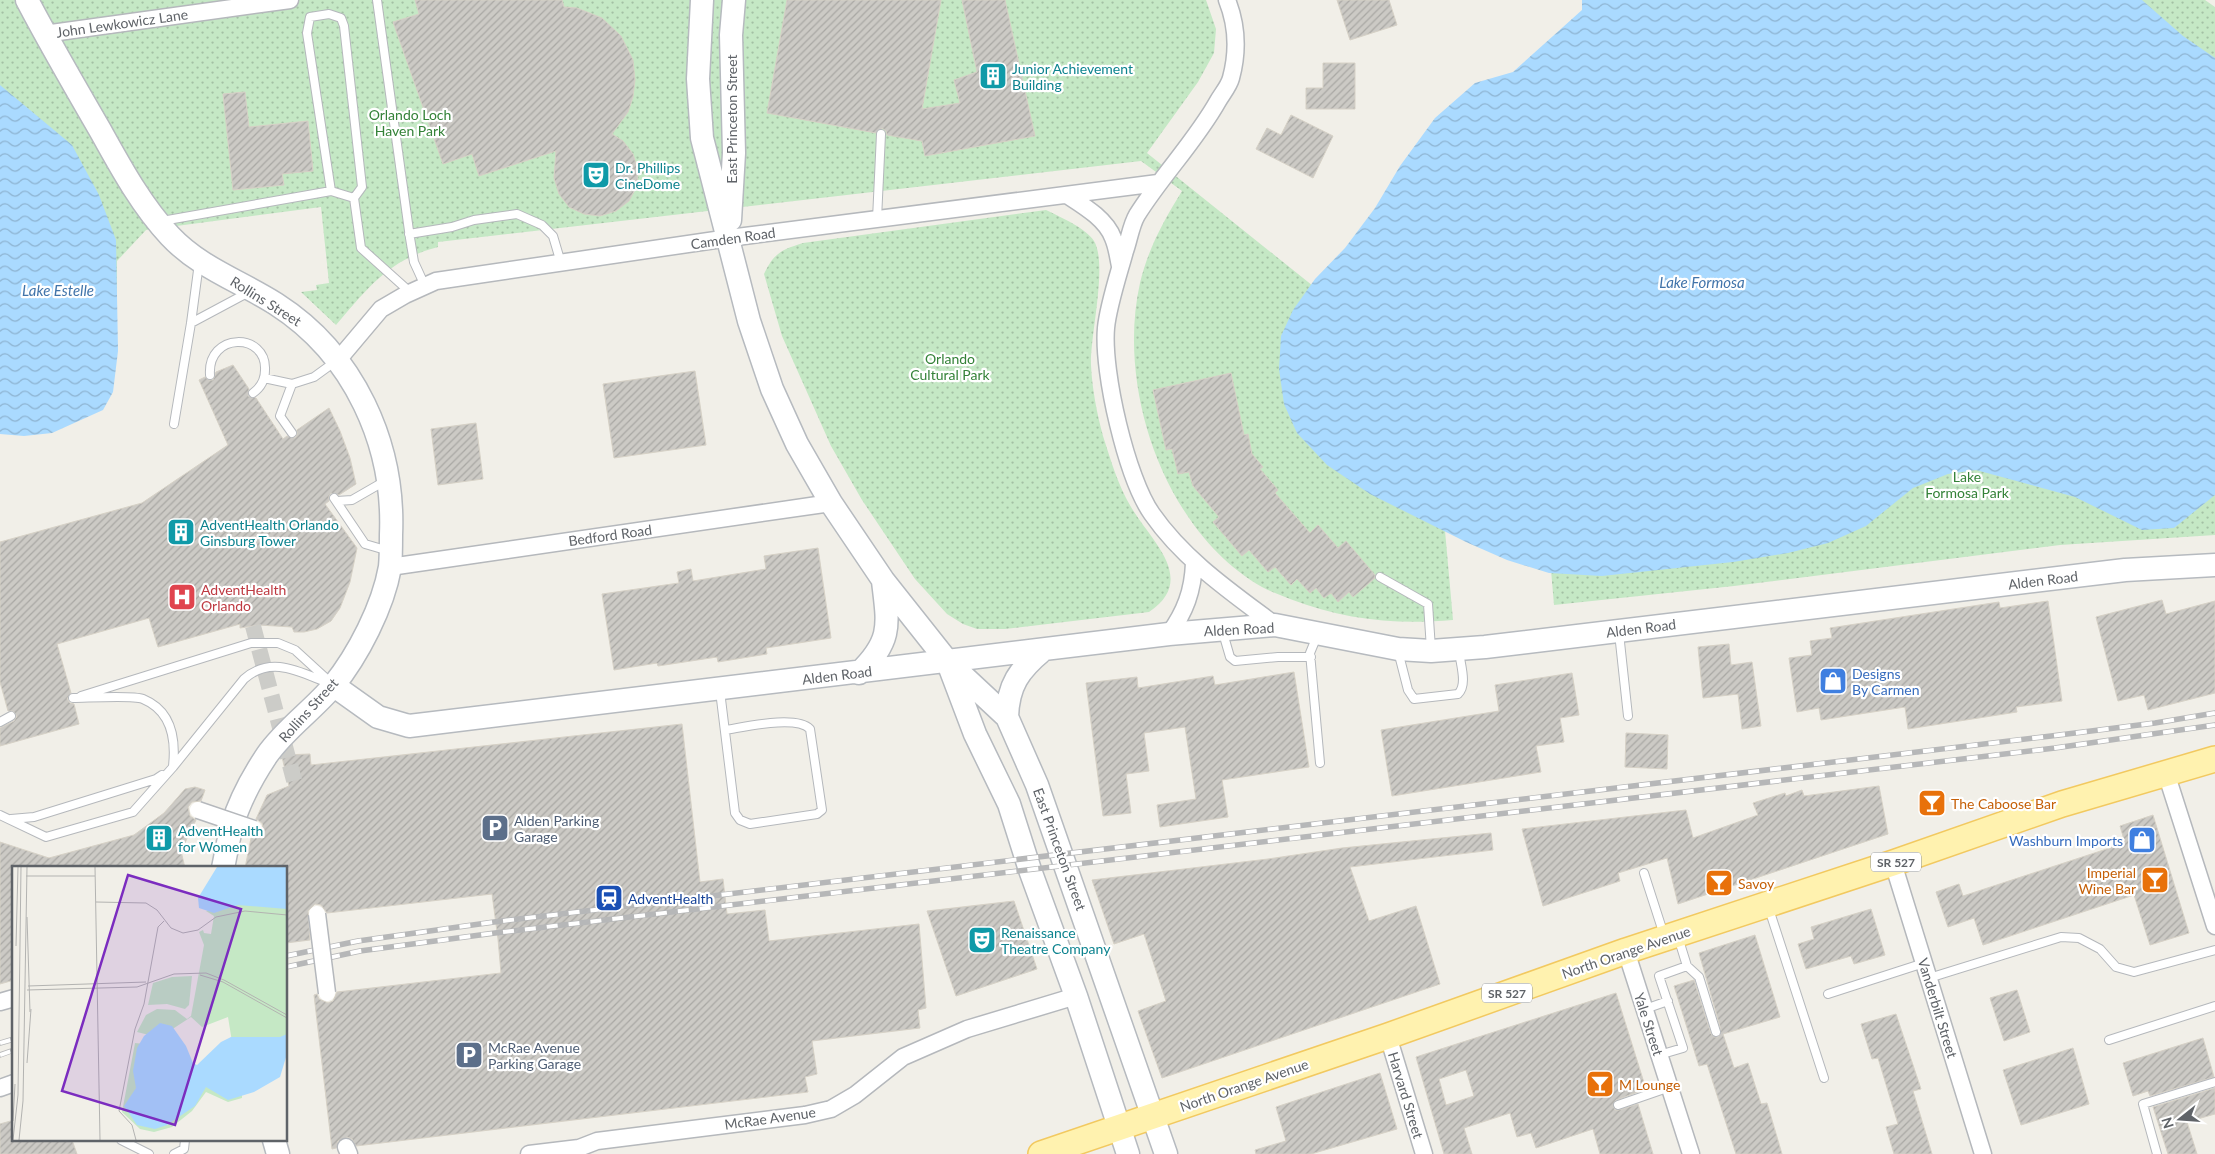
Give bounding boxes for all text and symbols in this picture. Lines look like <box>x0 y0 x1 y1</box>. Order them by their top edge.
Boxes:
street label: John Lewkowicz Lane <box>55 5 189 41</box>
street label: East Princeton Street <box>723 54 740 184</box>
place label: Junior Achievement Building <box>1012 60 1133 93</box>
building icon: Junior Achievement Building <box>978 61 1008 91</box>
park label: Orlando Loch Haven Park <box>369 106 451 139</box>
place label: Dr. Phillips CineDome <box>615 159 680 192</box>
theatre icon: Dr. Phillips CineDome <box>581 160 611 190</box>
street label: Camden Road <box>689 224 777 252</box>
street label: Rollins Street <box>227 272 305 330</box>
water label: Lake Formosa <box>1659 273 1745 291</box>
water label: Lake Estelle <box>22 281 94 299</box>
park label: Orlando Cultural Park <box>910 350 991 383</box>
park label: Lake Formosa Park <box>1925 468 2010 501</box>
place label: AdventHealth Orlando Ginsburg Tower <box>200 516 339 549</box>
building icon: AdventHealth Orlando Ginsburg Tower <box>166 517 196 547</box>
street label: Bedford Road <box>567 521 653 549</box>
street label: Alden Road <box>2007 567 2079 593</box>
place label: AdventHealth Orlando <box>201 581 286 614</box>
hospital icon: AdventHealth Orlando <box>167 582 197 612</box>
street label: Alden Road <box>1605 615 1677 641</box>
street label: Alden Road <box>1203 619 1275 639</box>
street label: Alden Road <box>801 662 873 688</box>
place label: Designs By Carmen <box>1852 665 1919 698</box>
shop icon: Designs By Carmen <box>1818 666 1848 696</box>
street label: Rollins Street <box>275 674 341 746</box>
street label: East Princeton Street <box>1030 785 1090 913</box>
bar icon: The Caboose Bar <box>1917 788 1947 818</box>
place label: The Caboose Bar <box>1951 795 2056 812</box>
place label: Alden Parking Garage <box>514 812 599 845</box>
parking icon: Alden Parking Garage <box>480 813 510 843</box>
place label: AdventHealth for Women <box>178 822 263 855</box>
building icon: AdventHealth for Women <box>144 823 174 853</box>
shop icon: Washburn Imports <box>2127 825 2157 855</box>
place label: Washburn Imports <box>2009 832 2123 849</box>
road number: SR 527 <box>1871 852 1921 872</box>
place label: Imperial Wine Bar <box>2078 864 2136 897</box>
bar icon: Imperial Wine Bar <box>2140 865 2170 895</box>
inset map <box>12 866 288 1142</box>
bar icon: Savoy <box>1704 868 1734 898</box>
place label: Savoy <box>1738 875 1775 892</box>
station icon: AdventHealth <box>594 883 624 913</box>
place label: AdventHealth <box>628 890 713 907</box>
street label: North Orange Avenue <box>1560 922 1692 982</box>
place label: Renaissance Theatre Company <box>1001 924 1111 957</box>
theatre icon: Renaissance Theatre Company <box>967 925 997 955</box>
street label: Vanderbilt Street <box>1915 956 1961 1060</box>
road number: SR 527 <box>1482 984 1532 1002</box>
street label: Yale Street <box>1631 990 1667 1058</box>
place label: McRae Avenue Parking Garage <box>488 1039 581 1072</box>
parking icon: McRae Avenue Parking Garage <box>454 1040 484 1070</box>
street label: Harvard Street <box>1385 1050 1427 1140</box>
street label: North Orange Avenue <box>1178 1055 1310 1115</box>
bar icon: M Lounge <box>1585 1069 1615 1099</box>
place label: M Lounge <box>1619 1076 1680 1093</box>
north arrow <box>2155 1094 2205 1144</box>
street label: McRae Avenue <box>723 1103 817 1133</box>
text: N <box>2157 1115 2177 1131</box>

